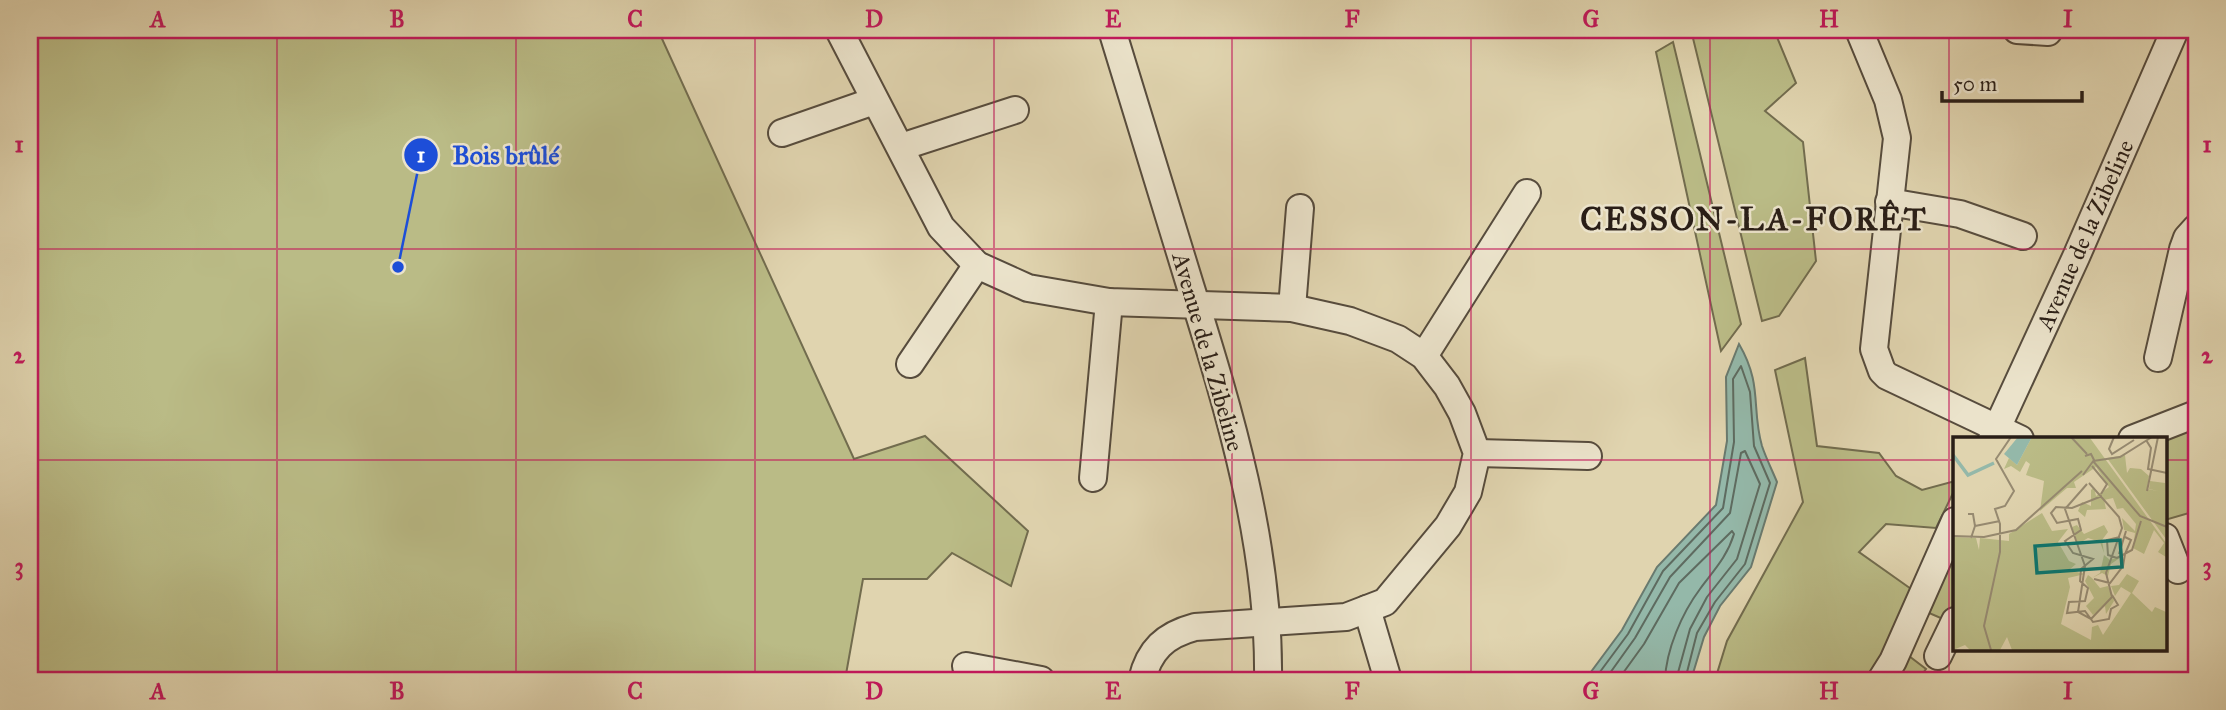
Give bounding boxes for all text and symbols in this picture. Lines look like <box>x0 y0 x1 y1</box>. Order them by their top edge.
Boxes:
text: A <box>148 5 166 33</box>
text: B <box>389 5 405 33</box>
text: C <box>627 5 643 33</box>
text: D <box>865 5 883 33</box>
text: E <box>1105 5 1122 33</box>
text: F <box>1344 5 1360 33</box>
text: G <box>1583 5 1600 33</box>
text: H <box>1819 5 1839 33</box>
text: I <box>2063 5 2073 33</box>
scale bar <box>1942 60 2082 104</box>
text: 50 m <box>1953 71 1998 97</box>
text: 1 <box>14 130 24 158</box>
text: 1 <box>2202 130 2212 158</box>
callout: Bois brûlé <box>403 131 573 178</box>
street label: Avenue de la Zibeline <box>2029 135 2140 336</box>
text: Bois brûlé <box>453 139 561 171</box>
text: 1 <box>417 142 425 168</box>
district label: CESSON-LA-FORÊT <box>1580 199 1928 239</box>
street label: Avenue de la Zibeline <box>1165 248 1251 455</box>
text: 2 <box>13 341 25 369</box>
text: 2 <box>2201 341 2213 369</box>
inset map <box>1953 437 2166 650</box>
text: 3 <box>14 552 24 581</box>
text: 3 <box>2202 552 2212 581</box>
text: A <box>148 677 166 705</box>
text: B <box>389 677 405 705</box>
text: C <box>627 677 643 705</box>
text: D <box>865 677 883 705</box>
text: E <box>1105 677 1122 705</box>
text: F <box>1344 677 1360 705</box>
text: G <box>1583 677 1600 705</box>
text: H <box>1819 677 1839 705</box>
text: I <box>2063 677 2073 705</box>

